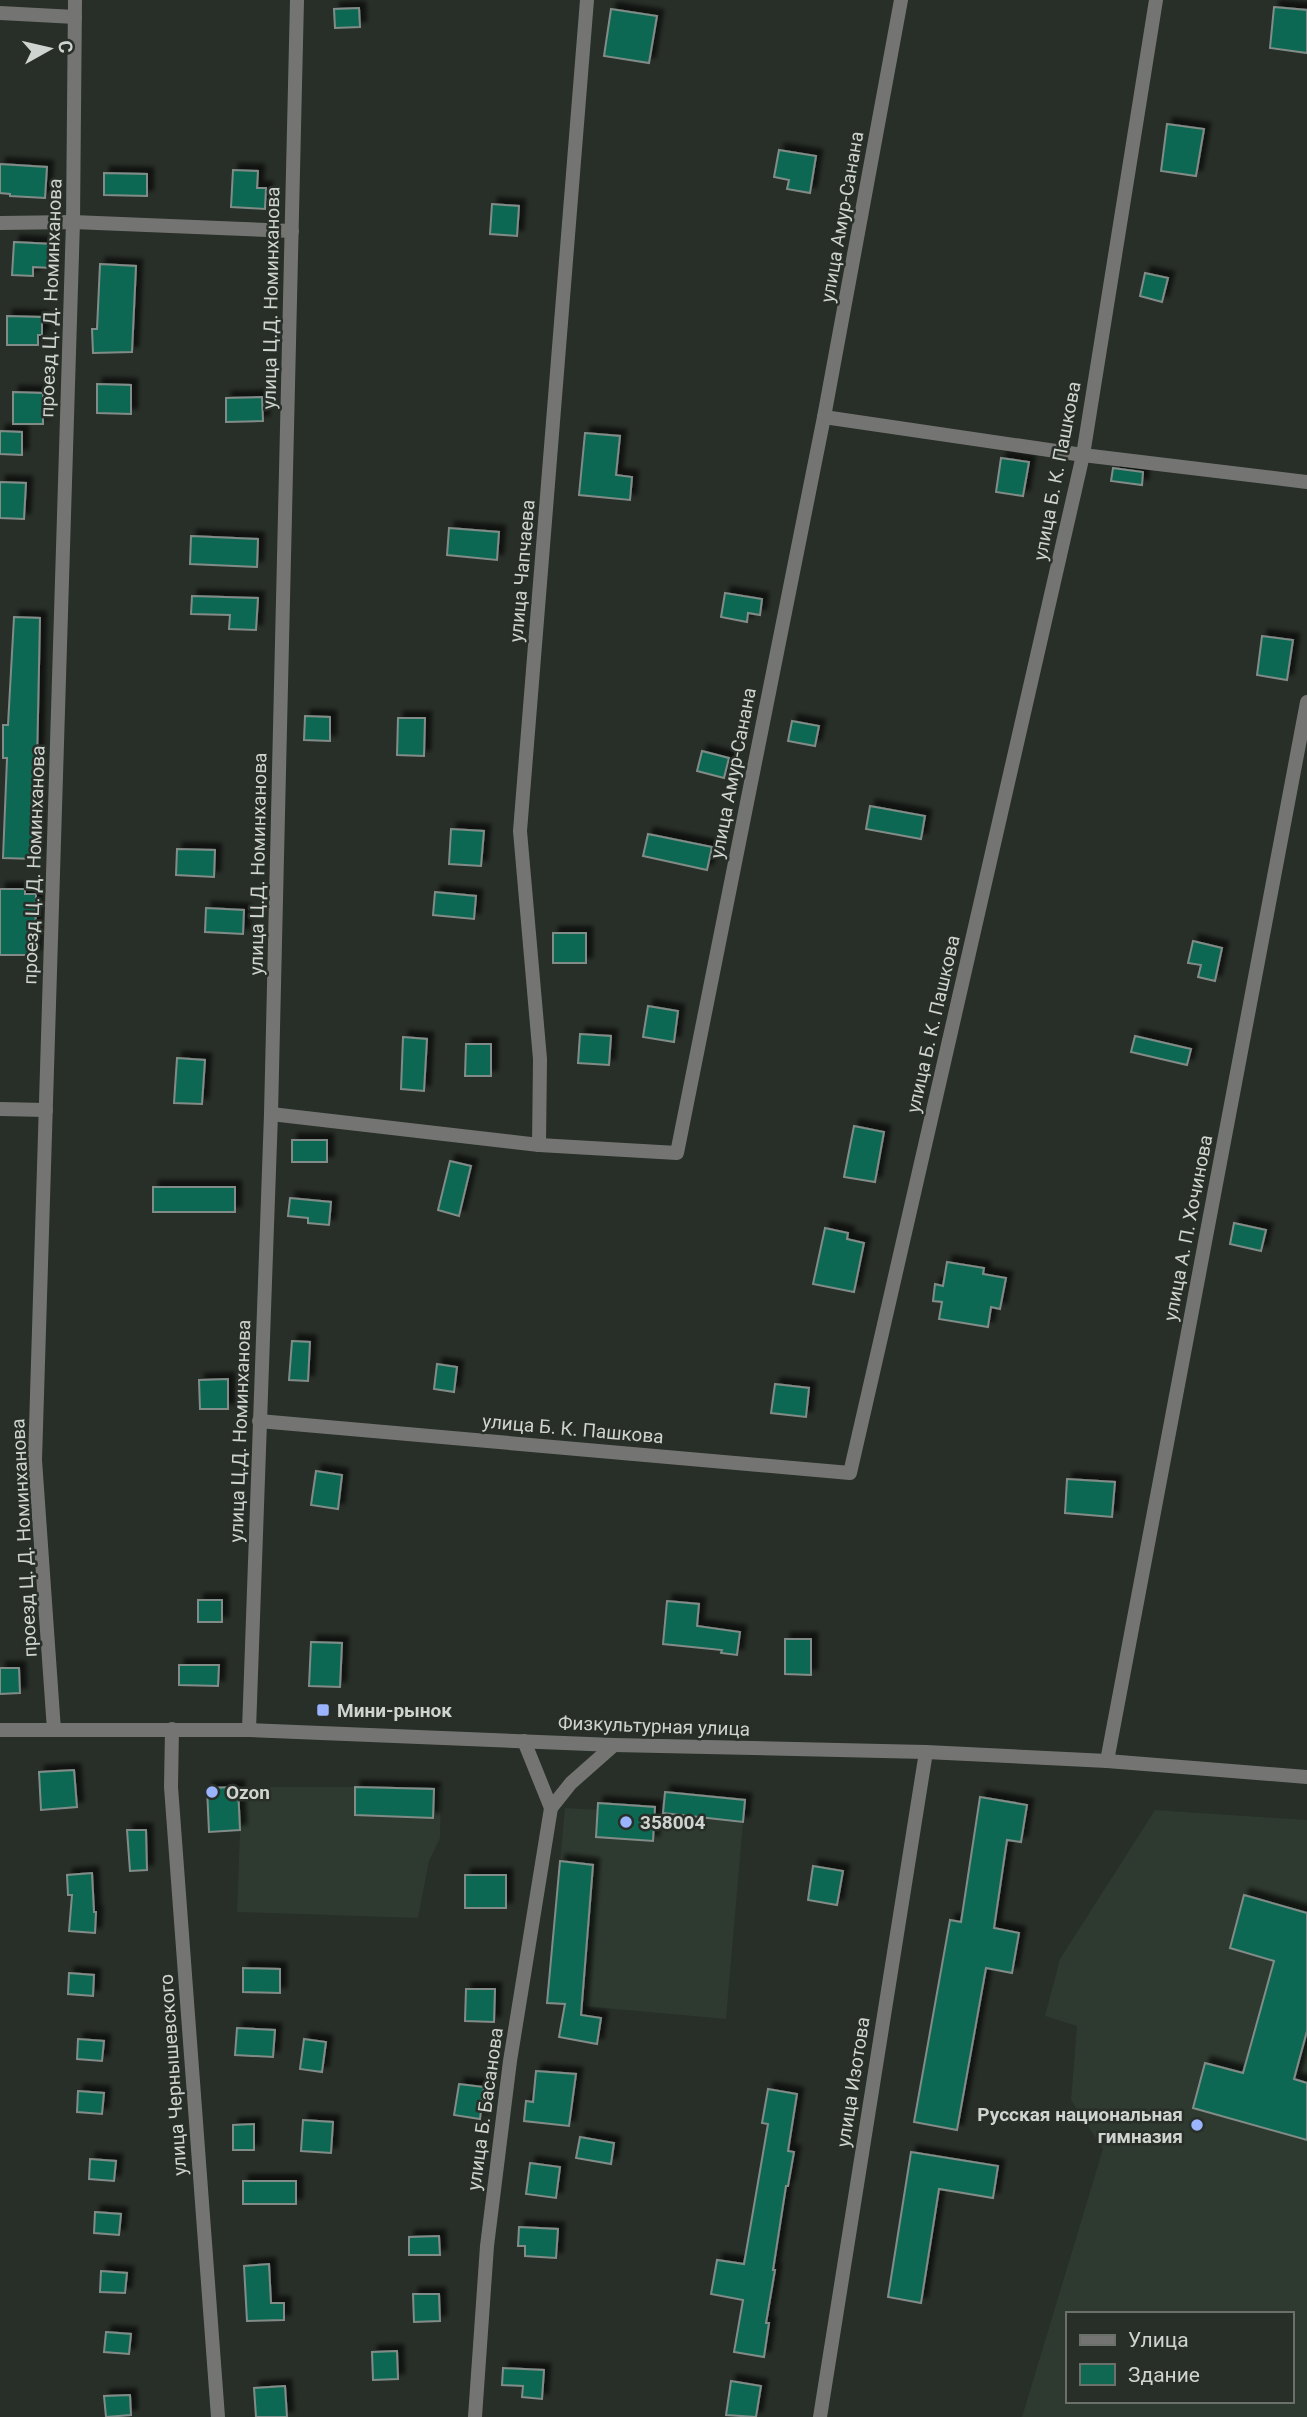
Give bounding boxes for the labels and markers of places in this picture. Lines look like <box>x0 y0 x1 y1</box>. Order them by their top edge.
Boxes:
place label: Мини-рынок <box>337 1699 452 1722</box>
marker: Мини-рынок <box>315 1702 331 1718</box>
place label: Ozon <box>226 1781 270 1804</box>
marker: Ozon <box>204 1784 220 1800</box>
place label: 358004 <box>640 1811 706 1834</box>
marker: 358004 <box>618 1814 634 1830</box>
place label: Русская национальная гимназия <box>977 2103 1183 2148</box>
marker: Русская национальная гимназия <box>1189 2117 1205 2133</box>

